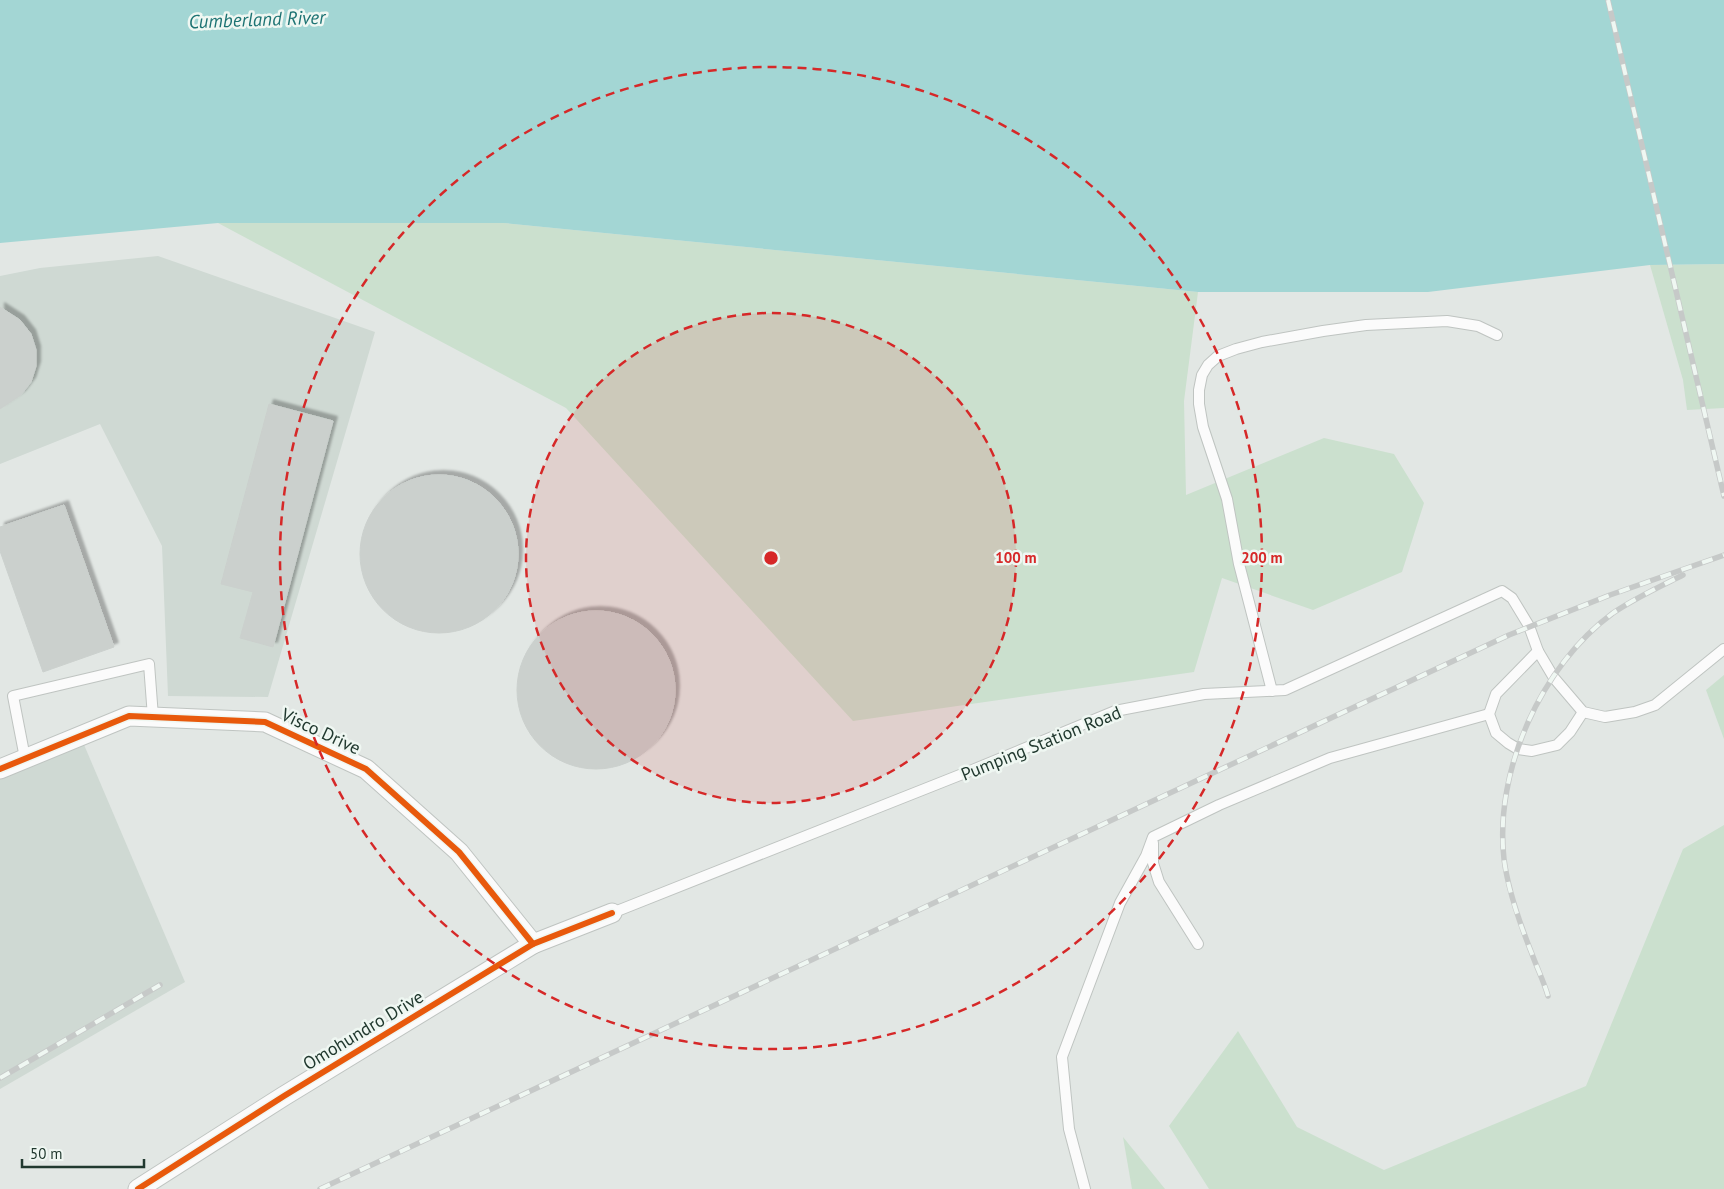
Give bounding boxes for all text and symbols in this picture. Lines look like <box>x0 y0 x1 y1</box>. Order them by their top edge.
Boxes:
water label: Cumberland River <box>188 5 327 33</box>
text: 100 m <box>995 548 1037 567</box>
text: 200 m <box>1241 548 1283 567</box>
centre of rings <box>762 549 780 567</box>
street label: Pumping Station Road <box>958 700 1124 786</box>
street label: Visco Drive <box>277 702 364 759</box>
street label: Omohundro Drive <box>299 985 427 1075</box>
scale bar <box>22 1136 145 1168</box>
text: 50 m <box>30 1144 63 1163</box>

